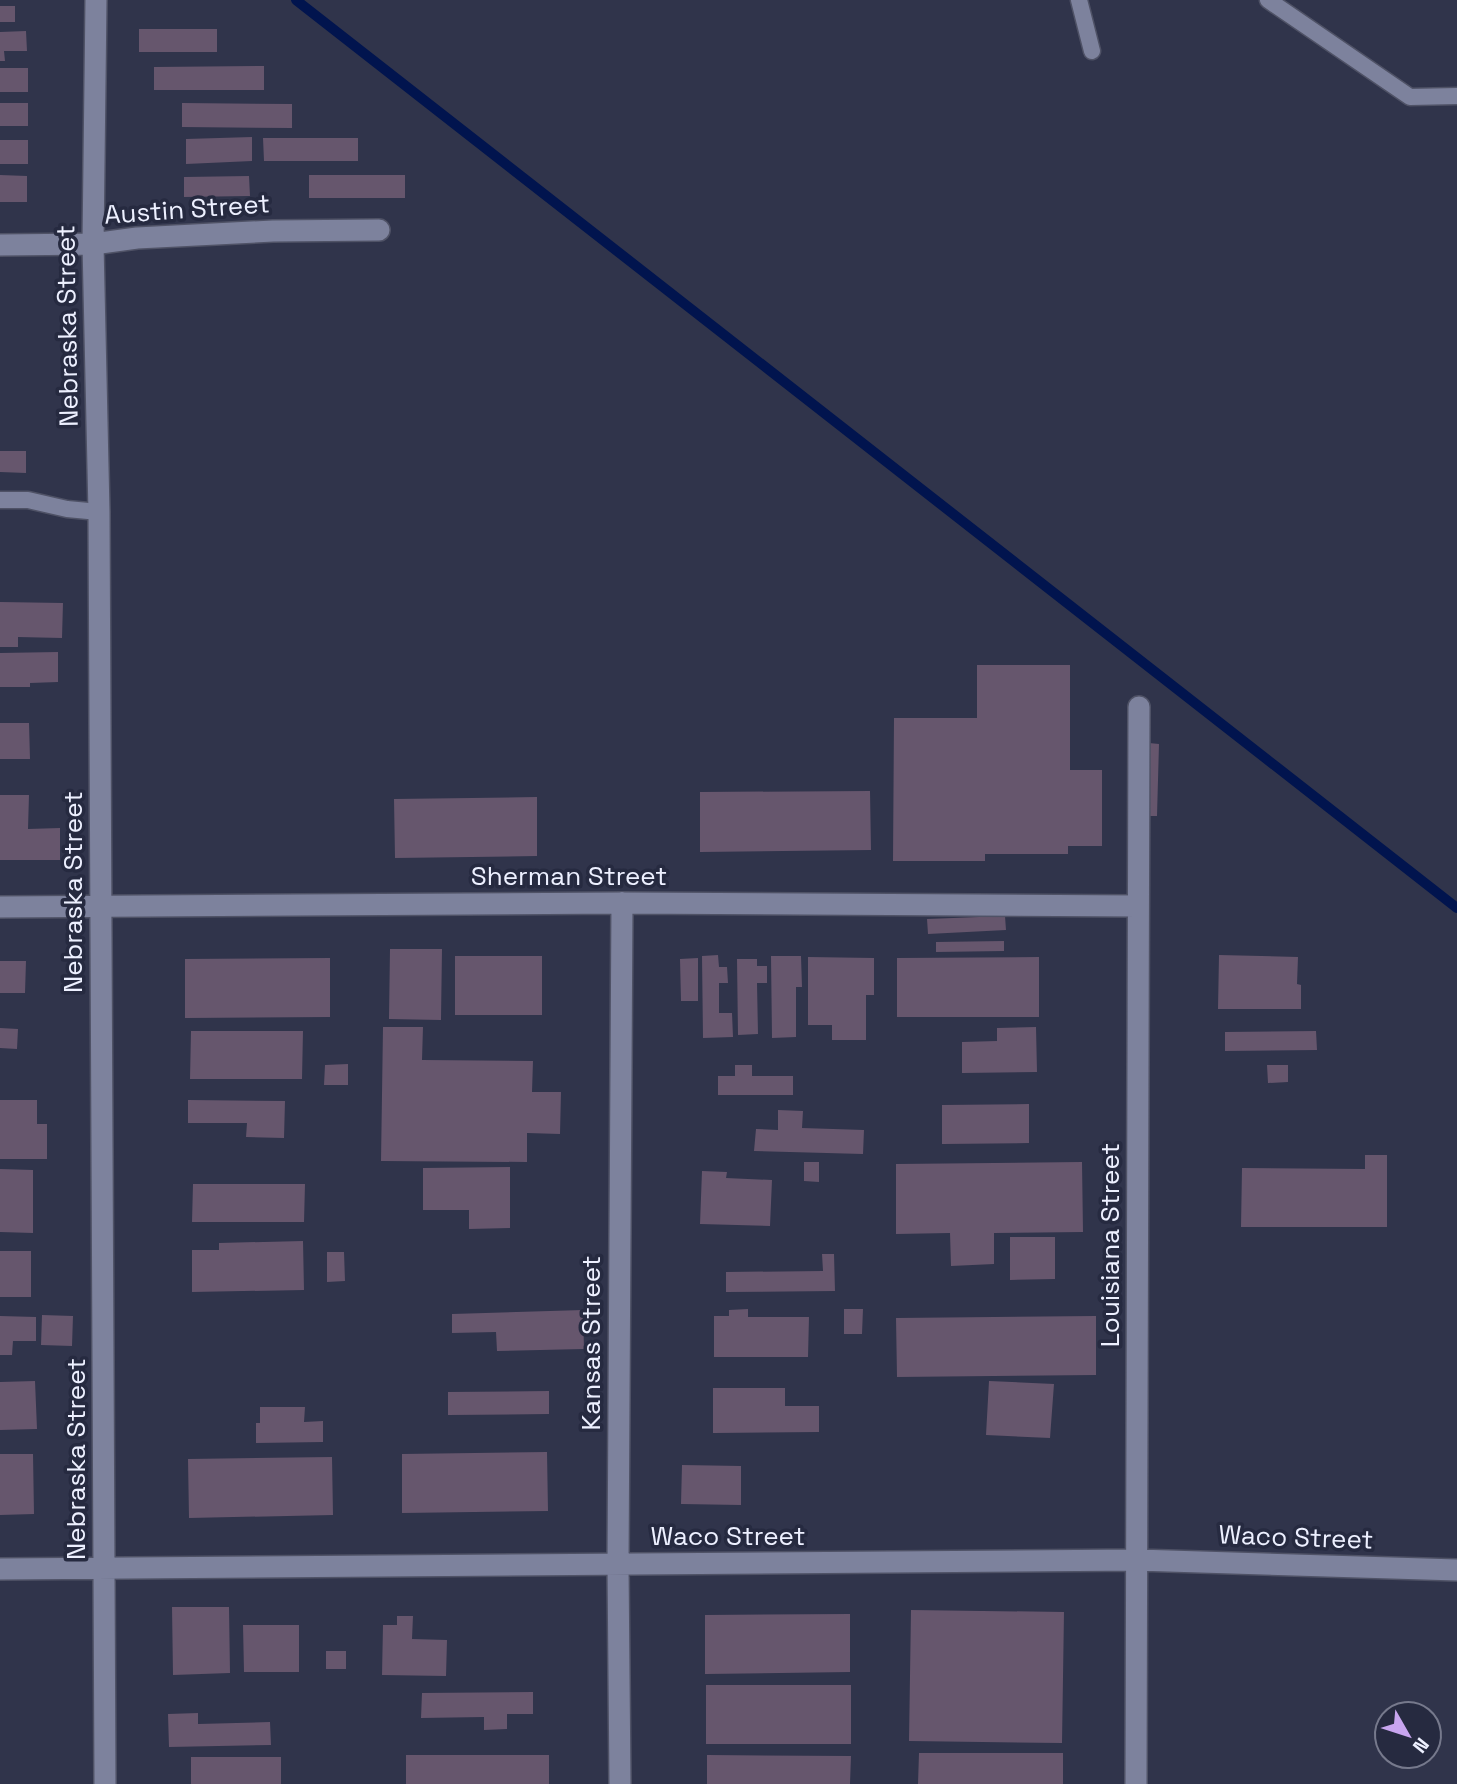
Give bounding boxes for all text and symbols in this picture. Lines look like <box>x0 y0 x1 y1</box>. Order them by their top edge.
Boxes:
street label: Austin Street <box>103 186 271 232</box>
street label: Nebraska Street <box>48 225 86 427</box>
street label: Nebraska Street <box>56 791 90 993</box>
street label: Sherman Street <box>471 859 667 893</box>
street label: Louisiana Street <box>1093 1143 1127 1347</box>
street label: Kansas Street <box>574 1255 608 1431</box>
street label: Nebraska Street <box>59 1358 93 1560</box>
street label: Waco Street <box>1218 1517 1374 1557</box>
street label: Waco Street <box>651 1519 805 1553</box>
north arrow <box>1373 1700 1443 1770</box>
text: N <box>1407 1733 1435 1758</box>

